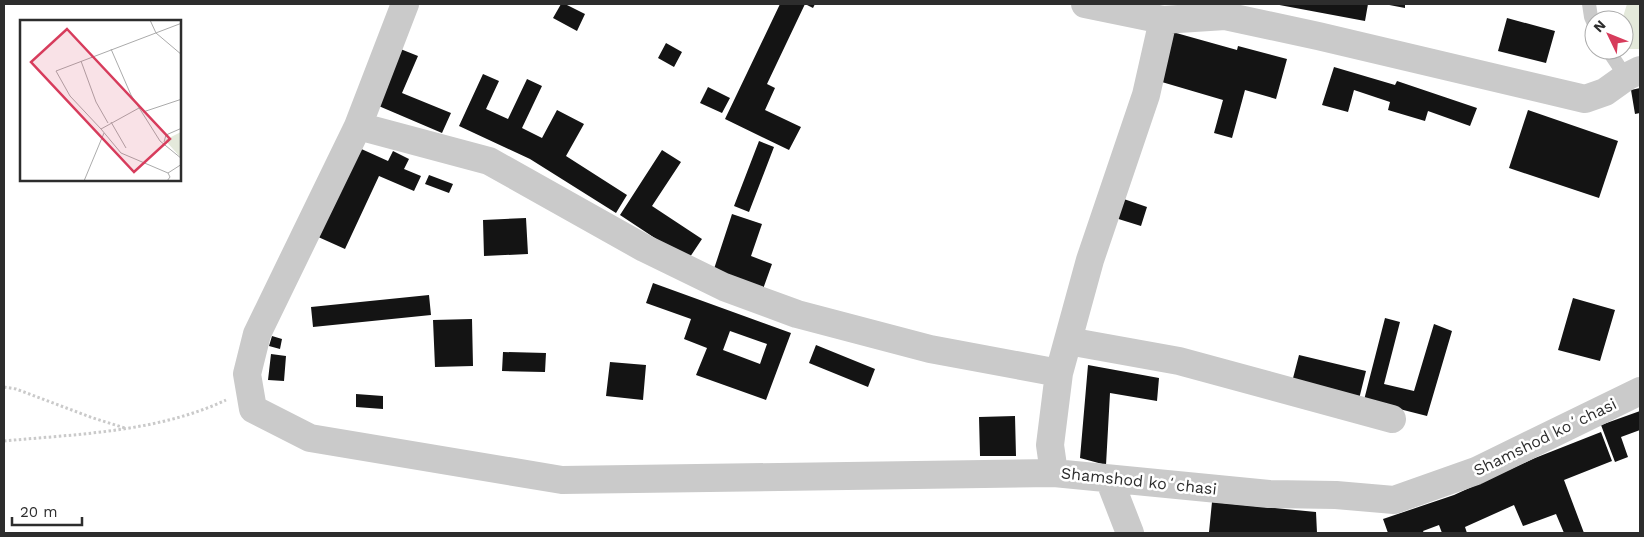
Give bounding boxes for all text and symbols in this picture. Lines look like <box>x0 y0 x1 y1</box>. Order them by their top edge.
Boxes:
north arrow <box>1584 10 1634 60</box>
text: N <box>1590 17 1609 35</box>
inset map <box>20 20 181 181</box>
street label: Shamshod koʻchasi <box>1471 394 1619 480</box>
street label: Shamshod koʻchasi <box>1060 463 1218 499</box>
scale bar <box>12 494 82 526</box>
text: 20 m <box>20 503 58 521</box>

